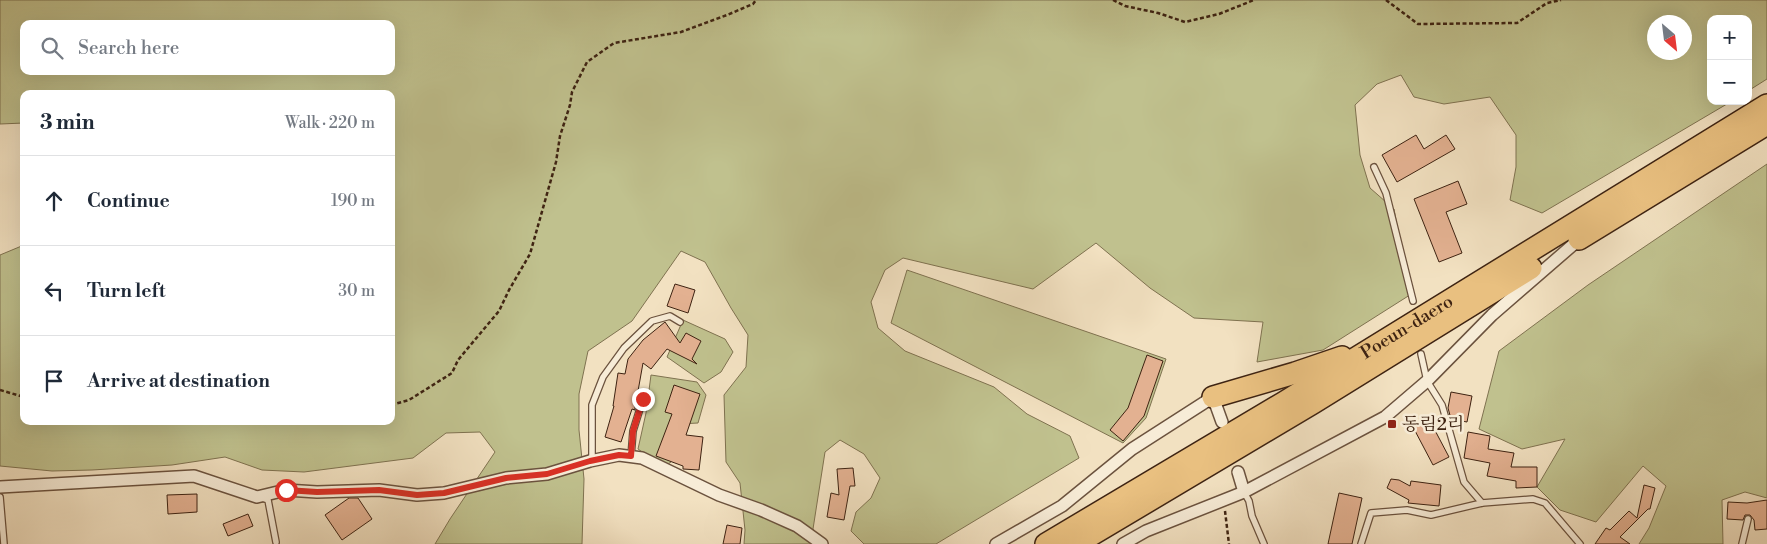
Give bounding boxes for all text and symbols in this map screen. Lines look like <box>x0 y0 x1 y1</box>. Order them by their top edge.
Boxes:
north arrow <box>1647 15 1692 60</box>
map controls <box>1707 15 1752 105</box>
button: + <box>1707 15 1752 60</box>
search box <box>20 20 395 75</box>
icon: search <box>38 34 66 62</box>
text: Search here <box>78 36 179 60</box>
button: − <box>1707 60 1752 105</box>
text: 3 min <box>40 110 95 136</box>
text: Walk · 220 m <box>285 113 375 133</box>
icon: ahead <box>40 187 68 215</box>
text: Continue <box>87 189 170 213</box>
text: 190 m <box>331 191 375 211</box>
icon: left <box>40 277 68 305</box>
text: Turn left <box>87 279 166 303</box>
text: 30 m <box>338 281 375 301</box>
street label: Poeun-daero <box>1356 290 1457 364</box>
icon: arrive <box>40 367 68 395</box>
text: Arrive at destination <box>87 369 270 393</box>
route end <box>632 388 655 411</box>
place label: 동림2리 <box>1402 413 1464 436</box>
marker: 동림2리 <box>1386 418 1398 430</box>
route start <box>275 479 298 502</box>

